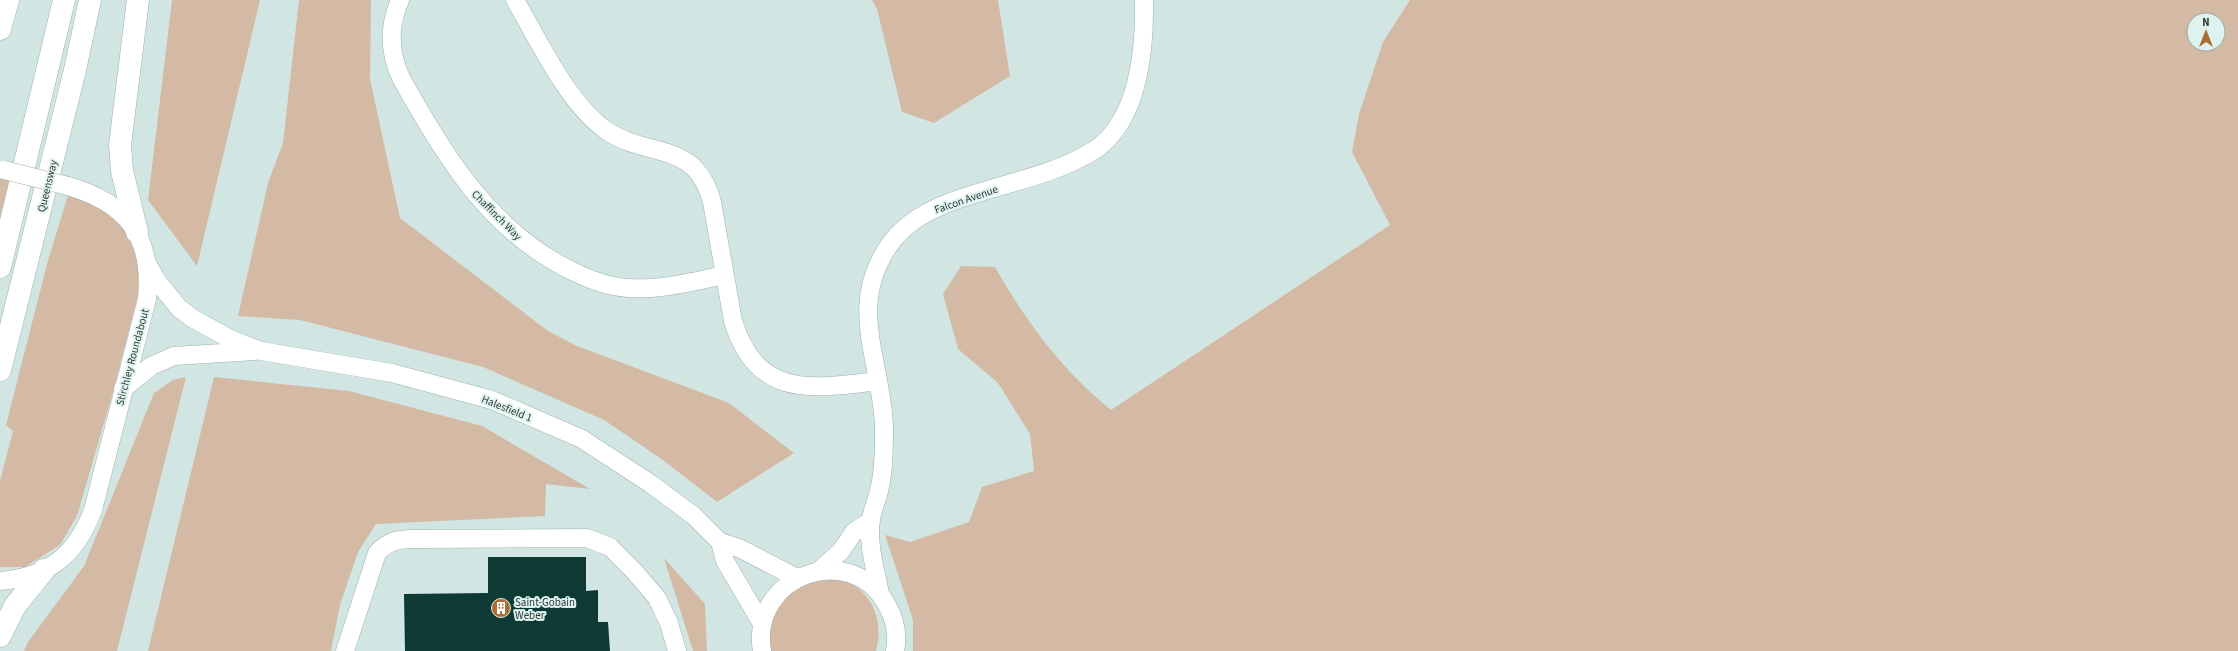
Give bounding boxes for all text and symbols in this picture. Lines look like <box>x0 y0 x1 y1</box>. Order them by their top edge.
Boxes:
north arrow <box>2186 12 2226 52</box>
text: N <box>2202 15 2210 30</box>
street label: Queensway <box>34 158 61 214</box>
street label: Falcon Avenue <box>932 181 1000 217</box>
street label: Chaffinch Way <box>468 187 525 244</box>
street label: Stirchley Roundabout <box>112 307 153 407</box>
street label: Halesfield 1 <box>479 391 534 425</box>
place label: Saint-Gobain Weber <box>515 595 575 623</box>
building icon: Saint-Gobain Weber <box>490 597 512 619</box>

